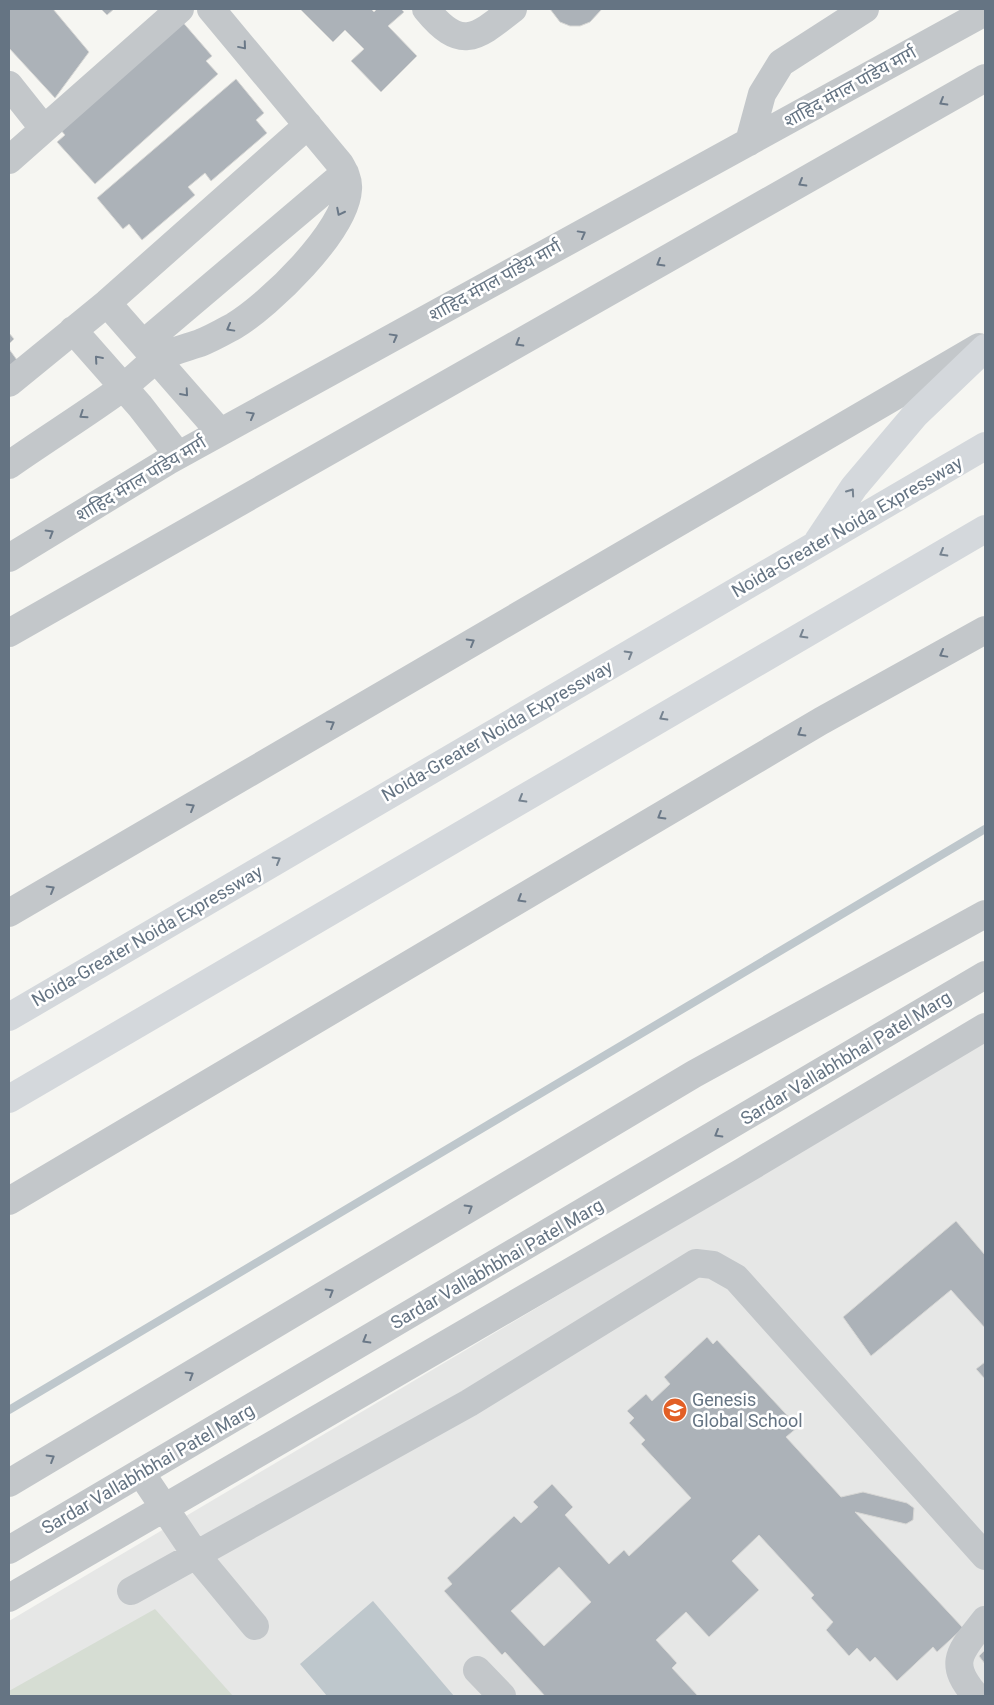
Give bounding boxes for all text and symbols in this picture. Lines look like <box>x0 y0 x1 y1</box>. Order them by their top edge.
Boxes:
one-way arrow <box>237 40 245 49</box>
street label: शाहिद मंगल पांडेय मार्ग <box>780 41 920 132</box>
one-way arrow <box>939 96 948 106</box>
one-way arrow <box>798 176 807 186</box>
one-way arrow <box>336 206 346 215</box>
one-way arrow <box>577 230 586 240</box>
street label: शाहिद मंगल पांडेय मार्ग <box>425 235 565 326</box>
one-way arrow <box>657 257 666 267</box>
one-way arrow <box>226 321 235 331</box>
one-way arrow <box>388 333 397 343</box>
one-way arrow <box>515 337 524 347</box>
one-way arrow <box>95 355 104 364</box>
one-way arrow <box>180 387 189 396</box>
one-way arrow <box>79 408 88 418</box>
one-way arrow <box>246 411 255 421</box>
street label: शाहिद मंगल पांडेय मार्ग <box>72 431 210 526</box>
street label: Noida-Greater Noida Expressway <box>728 452 966 601</box>
one-way arrow <box>845 488 854 497</box>
one-way arrow <box>45 529 54 539</box>
one-way arrow <box>940 547 949 557</box>
one-way arrow <box>799 629 808 639</box>
one-way arrow <box>466 639 475 649</box>
one-way arrow <box>939 648 948 658</box>
one-way arrow <box>624 651 633 661</box>
street label: Noida-Greater Noida Expressway <box>378 656 616 805</box>
one-way arrow <box>659 711 668 721</box>
one-way arrow <box>326 721 335 731</box>
one-way arrow <box>797 727 806 737</box>
one-way arrow <box>519 793 528 803</box>
one-way arrow <box>186 803 195 813</box>
one-way arrow <box>657 810 666 820</box>
one-way arrow <box>272 856 281 866</box>
street label: Noida-Greater Noida Expressway <box>28 861 266 1010</box>
one-way arrow <box>45 885 54 895</box>
one-way arrow <box>517 892 526 902</box>
street label: Sardar Vallabhbhai Patel Marg <box>737 986 955 1129</box>
one-way arrow <box>714 1128 723 1138</box>
street label: Sardar Vallabhbhai Patel Marg <box>387 1194 607 1333</box>
one-way arrow <box>464 1205 473 1215</box>
one-way arrow <box>324 1288 333 1298</box>
one-way arrow <box>363 1334 372 1344</box>
one-way arrow <box>185 1372 194 1382</box>
place label: Genesis Global School <box>692 1389 803 1431</box>
school or university icon: Genesis Global School <box>662 1397 688 1423</box>
street label: Sardar Vallabhbhai Patel Marg <box>38 1399 258 1538</box>
one-way arrow <box>45 1455 54 1465</box>

